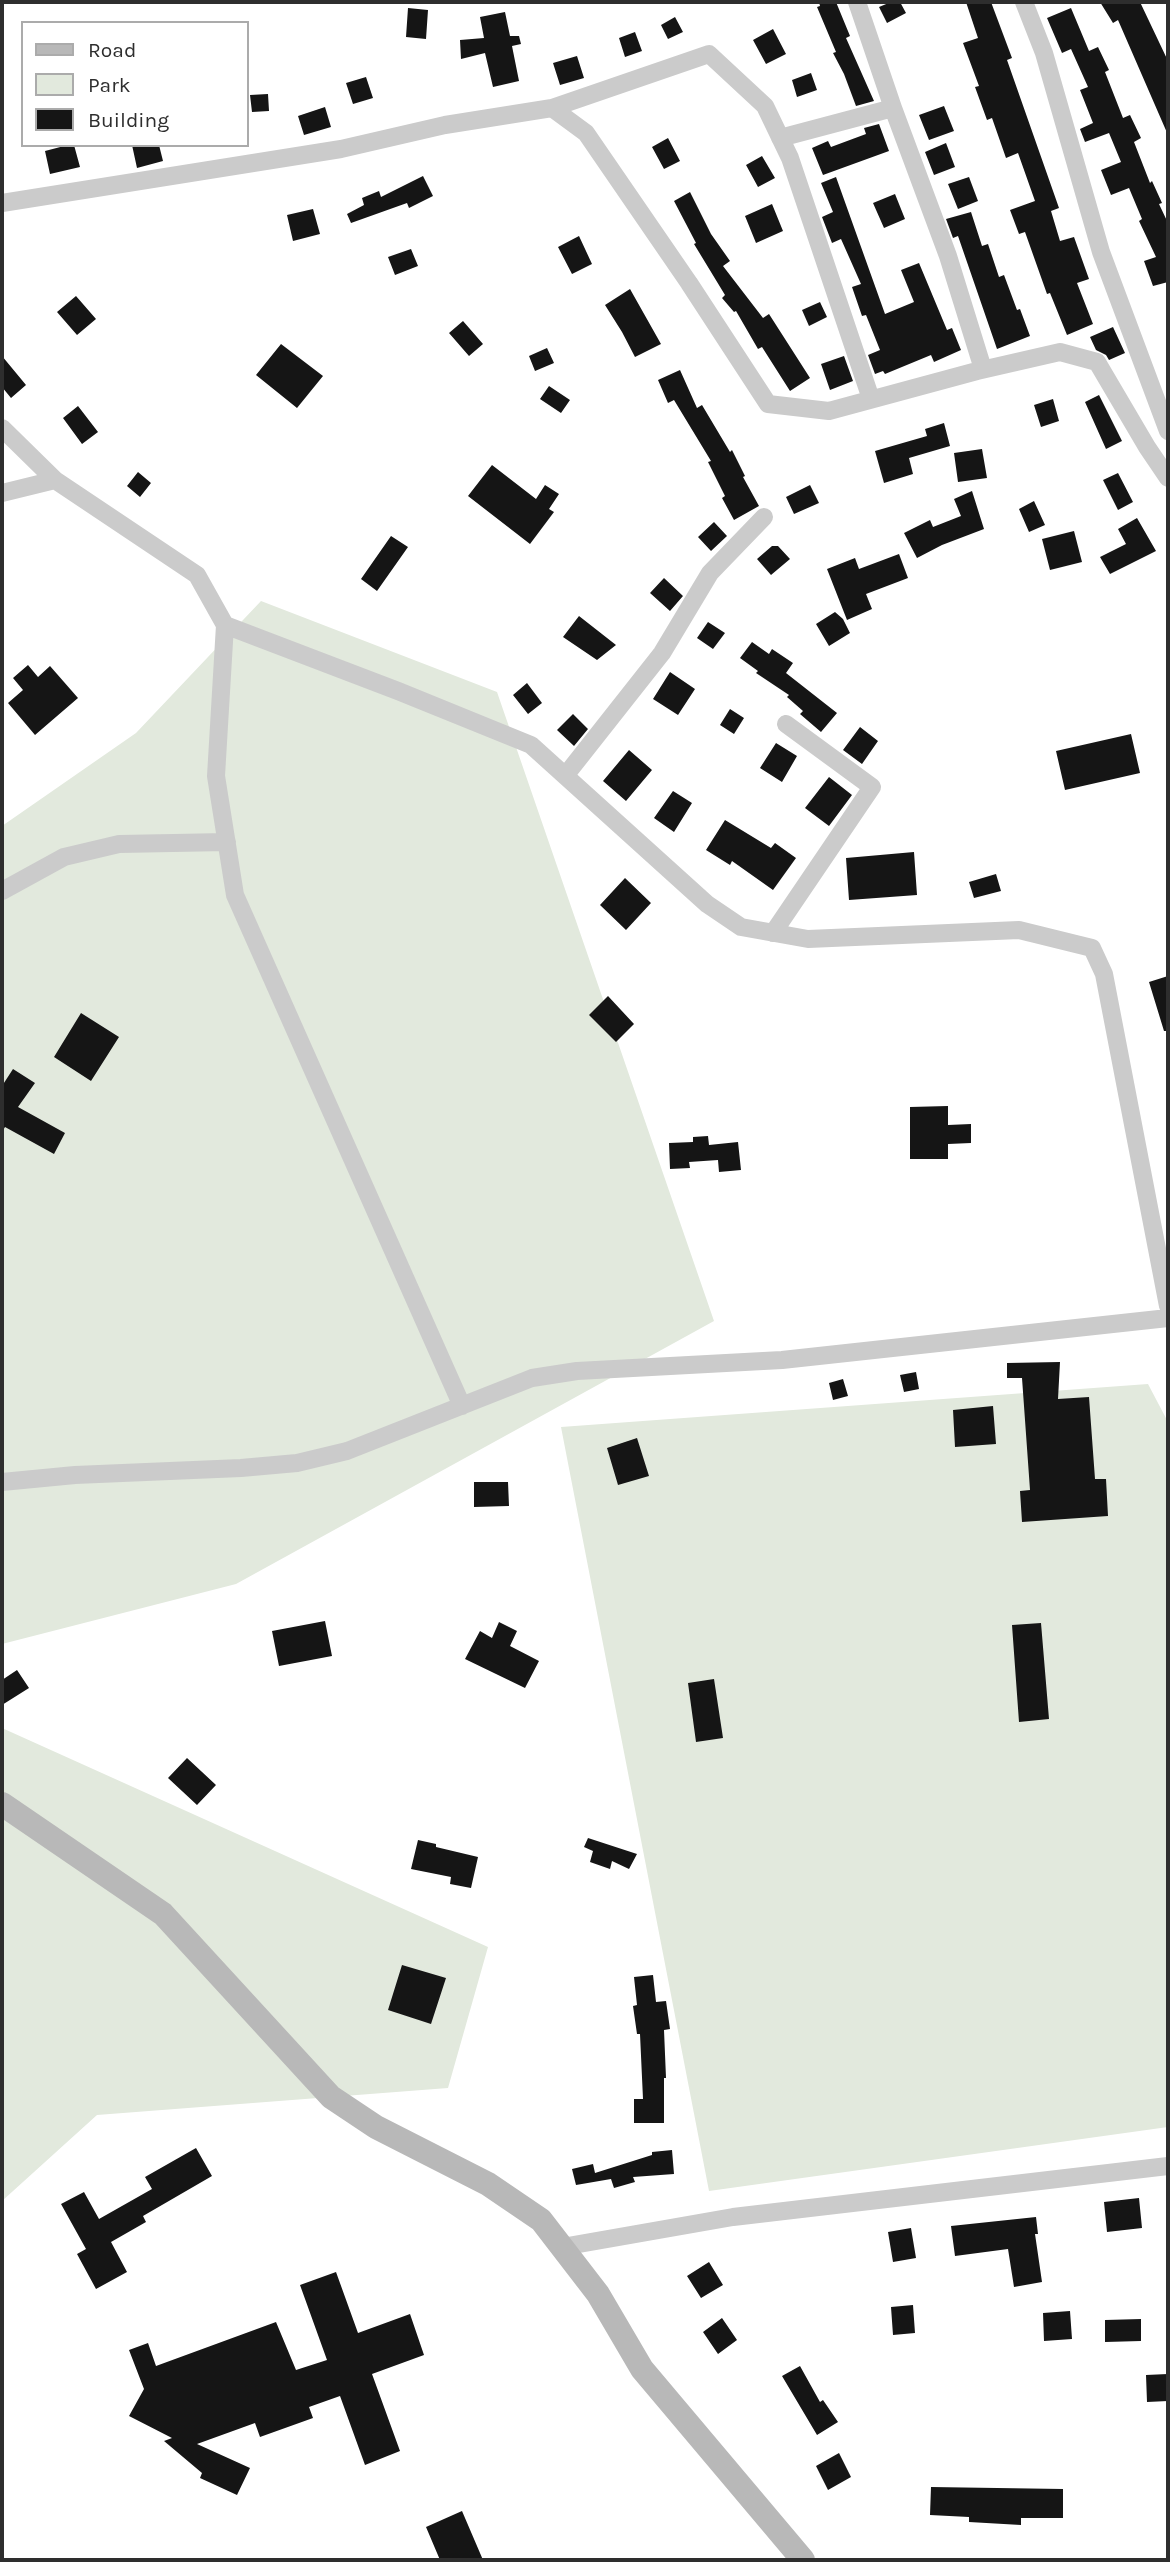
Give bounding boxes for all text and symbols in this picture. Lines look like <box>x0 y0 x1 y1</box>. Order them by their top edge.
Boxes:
legend <box>21 21 248 147</box>
text: Road <box>88 38 136 62</box>
text: Park <box>88 73 131 97</box>
text: Building <box>88 108 169 132</box>

